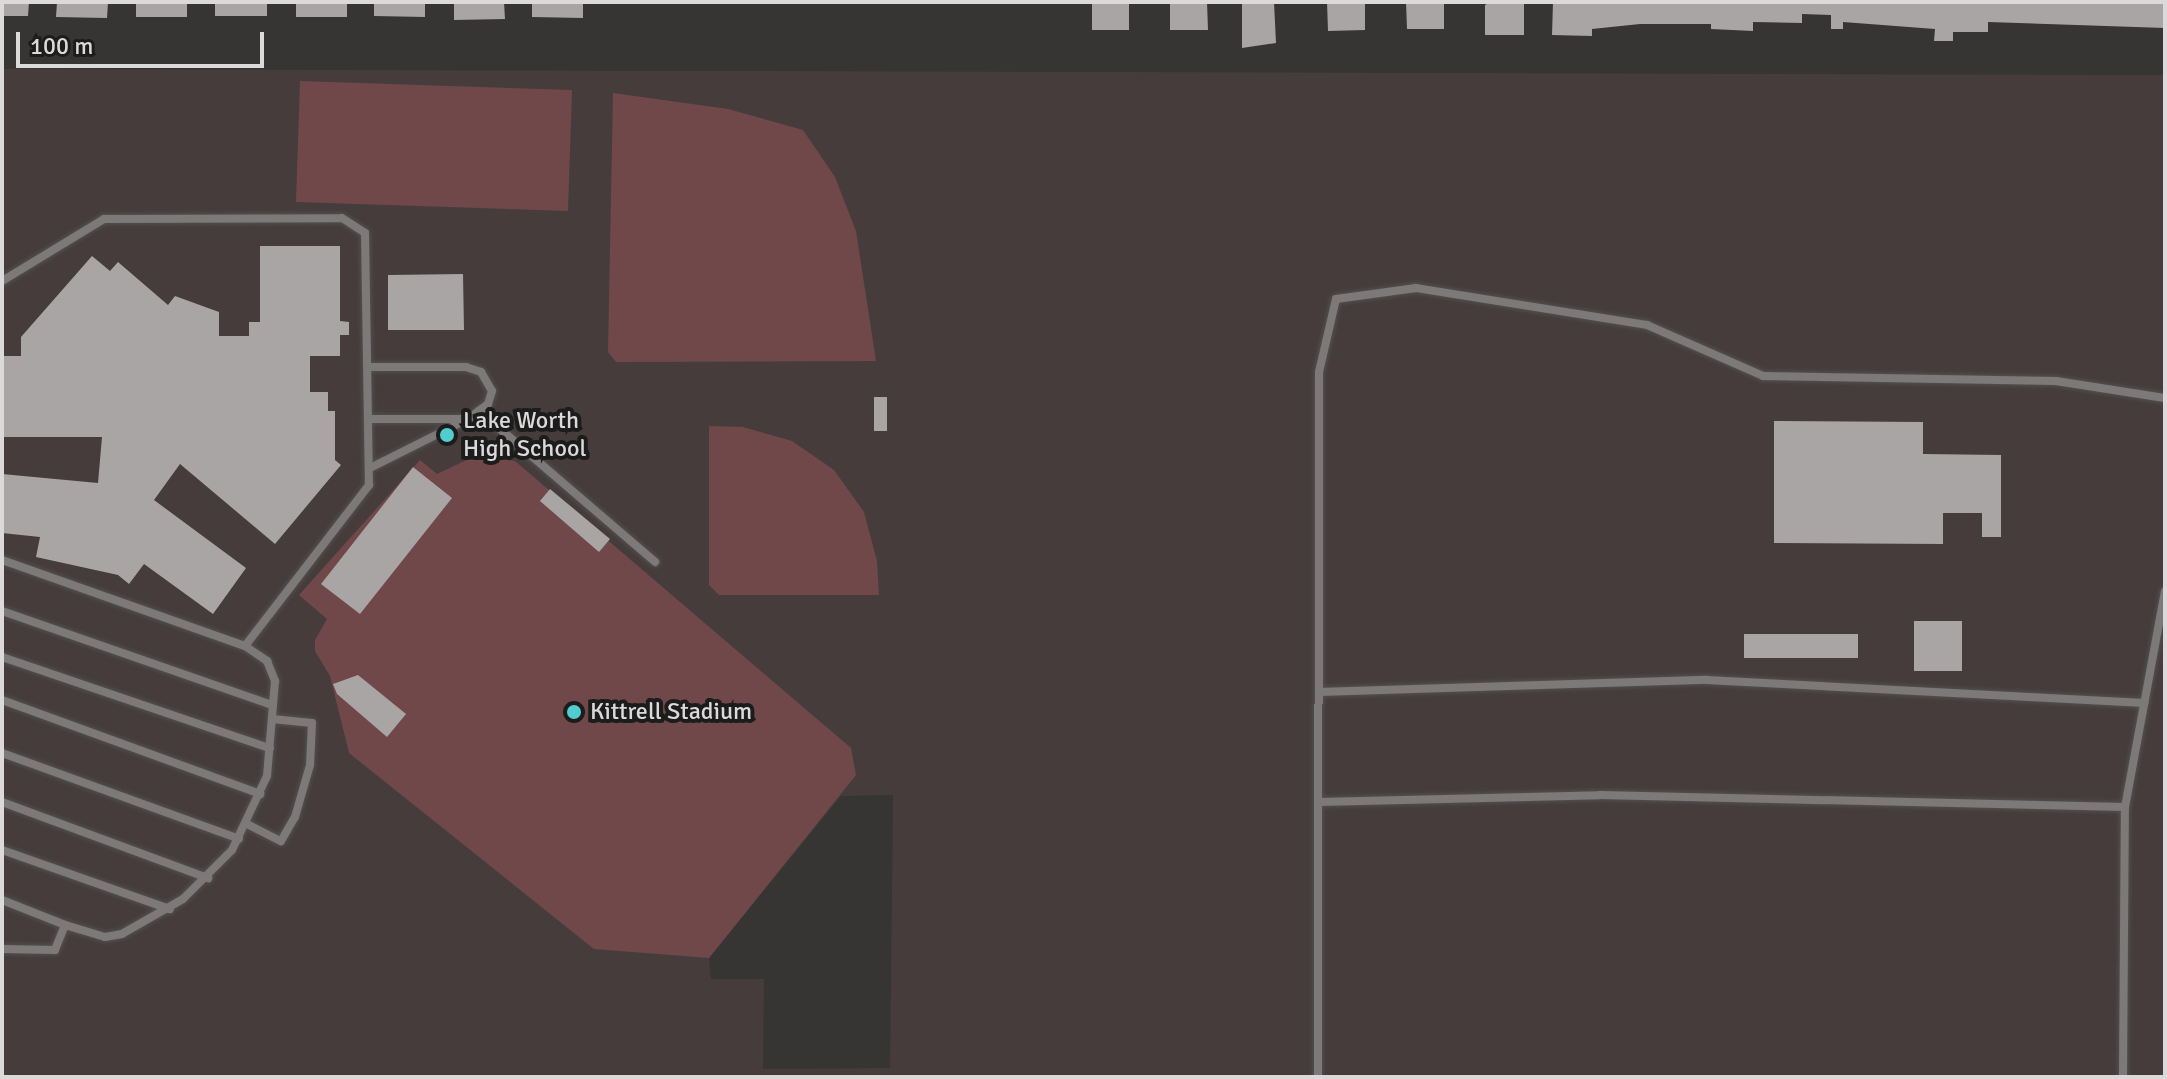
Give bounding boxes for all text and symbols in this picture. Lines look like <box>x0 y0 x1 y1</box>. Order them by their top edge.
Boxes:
scale bar <box>20 16 268 66</box>
text: 100 m <box>30 31 93 61</box>
place label: Lake Worth High School <box>463 407 586 463</box>
marker: Lake Worth High School <box>438 426 456 444</box>
place label: Kittrell Stadium <box>590 698 752 726</box>
marker: Kittrell Stadium <box>565 703 583 721</box>

